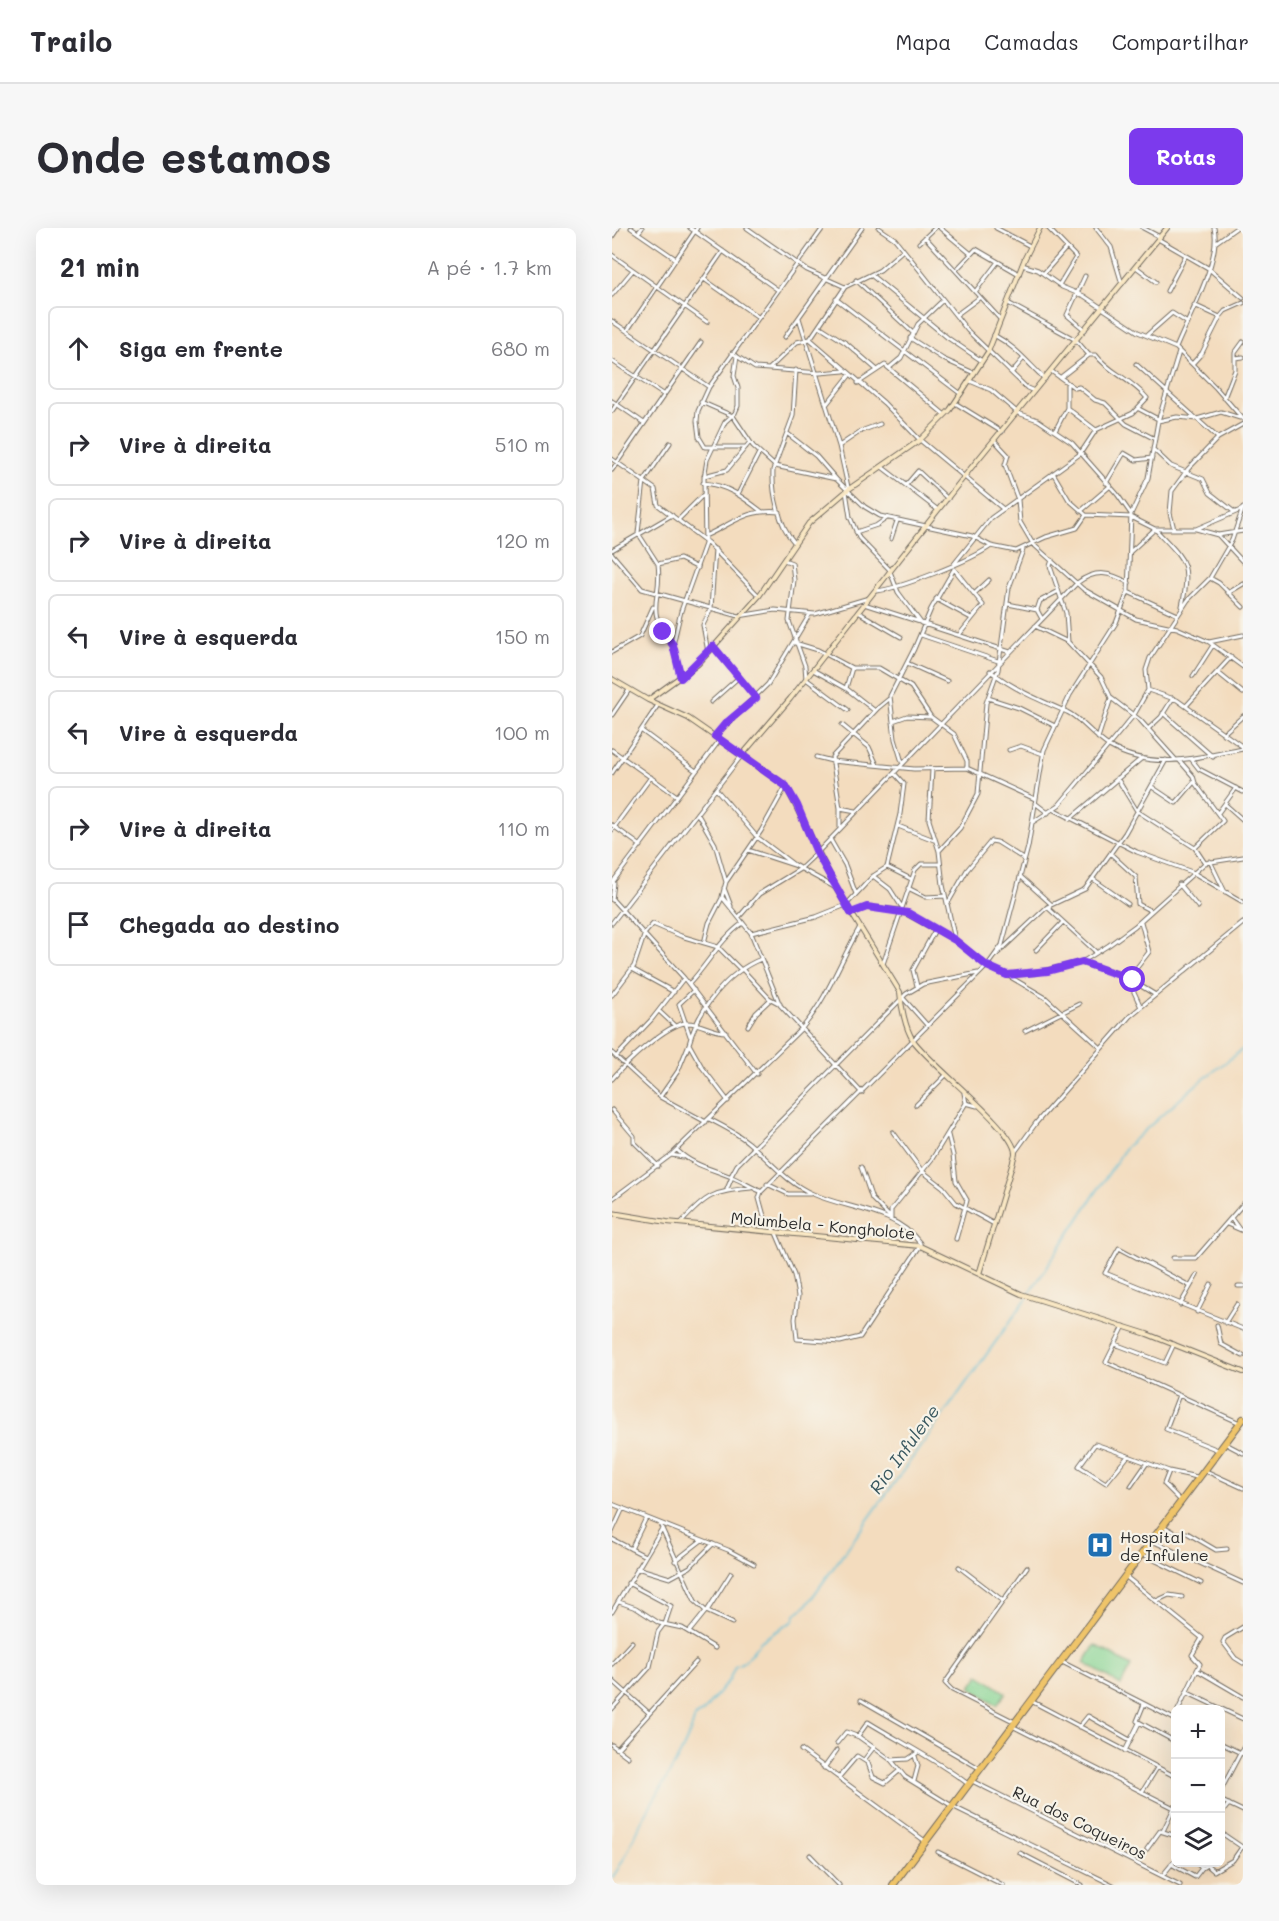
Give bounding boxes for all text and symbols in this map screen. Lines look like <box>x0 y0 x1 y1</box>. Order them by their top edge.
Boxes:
text: Trailo <box>30 23 112 59</box>
text: Mapa <box>895 28 951 55</box>
text: Camadas <box>984 28 1079 55</box>
text: Compartilhar <box>1112 28 1249 55</box>
button: Rotas <box>1129 128 1243 185</box>
text: Onde estamos <box>36 129 332 184</box>
text: 21 min <box>60 250 140 284</box>
text: A pé · 1.7 km <box>427 254 552 280</box>
icon: ahead <box>62 332 95 365</box>
text: Siga em frente <box>119 334 283 363</box>
text: 680 m <box>491 335 550 361</box>
icon: right <box>62 428 95 461</box>
text: Vire à direita <box>119 430 272 459</box>
text: 510 m <box>495 431 550 457</box>
icon: right <box>62 524 95 557</box>
text: Vire à direita <box>119 526 272 555</box>
text: 120 m <box>495 527 550 553</box>
route end <box>649 618 675 644</box>
icon: left <box>62 620 95 653</box>
text: Vire à esquerda <box>119 622 298 651</box>
text: 150 m <box>495 623 550 649</box>
icon: left <box>62 716 95 749</box>
text: Vire à esquerda <box>119 718 298 747</box>
text: 100 m <box>494 719 550 745</box>
icon: right <box>62 812 95 845</box>
text: Vire à direita <box>119 814 272 843</box>
text: 110 m <box>497 815 550 841</box>
icon: arrive <box>62 908 95 941</box>
text: Chegada ao destino <box>119 910 339 939</box>
route start <box>1119 966 1145 992</box>
street label: Molumbela - Kongholote <box>730 1206 916 1244</box>
water label: Rio Infulene <box>863 1399 945 1499</box>
place label: Hospital de Infulene <box>1120 1526 1209 1565</box>
hospital icon: Hospital de Infulene <box>1085 1530 1115 1560</box>
map controls <box>1171 1705 1225 1867</box>
button: + <box>1171 1705 1225 1759</box>
button: − <box>1171 1759 1225 1813</box>
street label: Rua dos Coqueiros <box>1009 1780 1151 1864</box>
button: layers <box>1171 1813 1225 1867</box>

